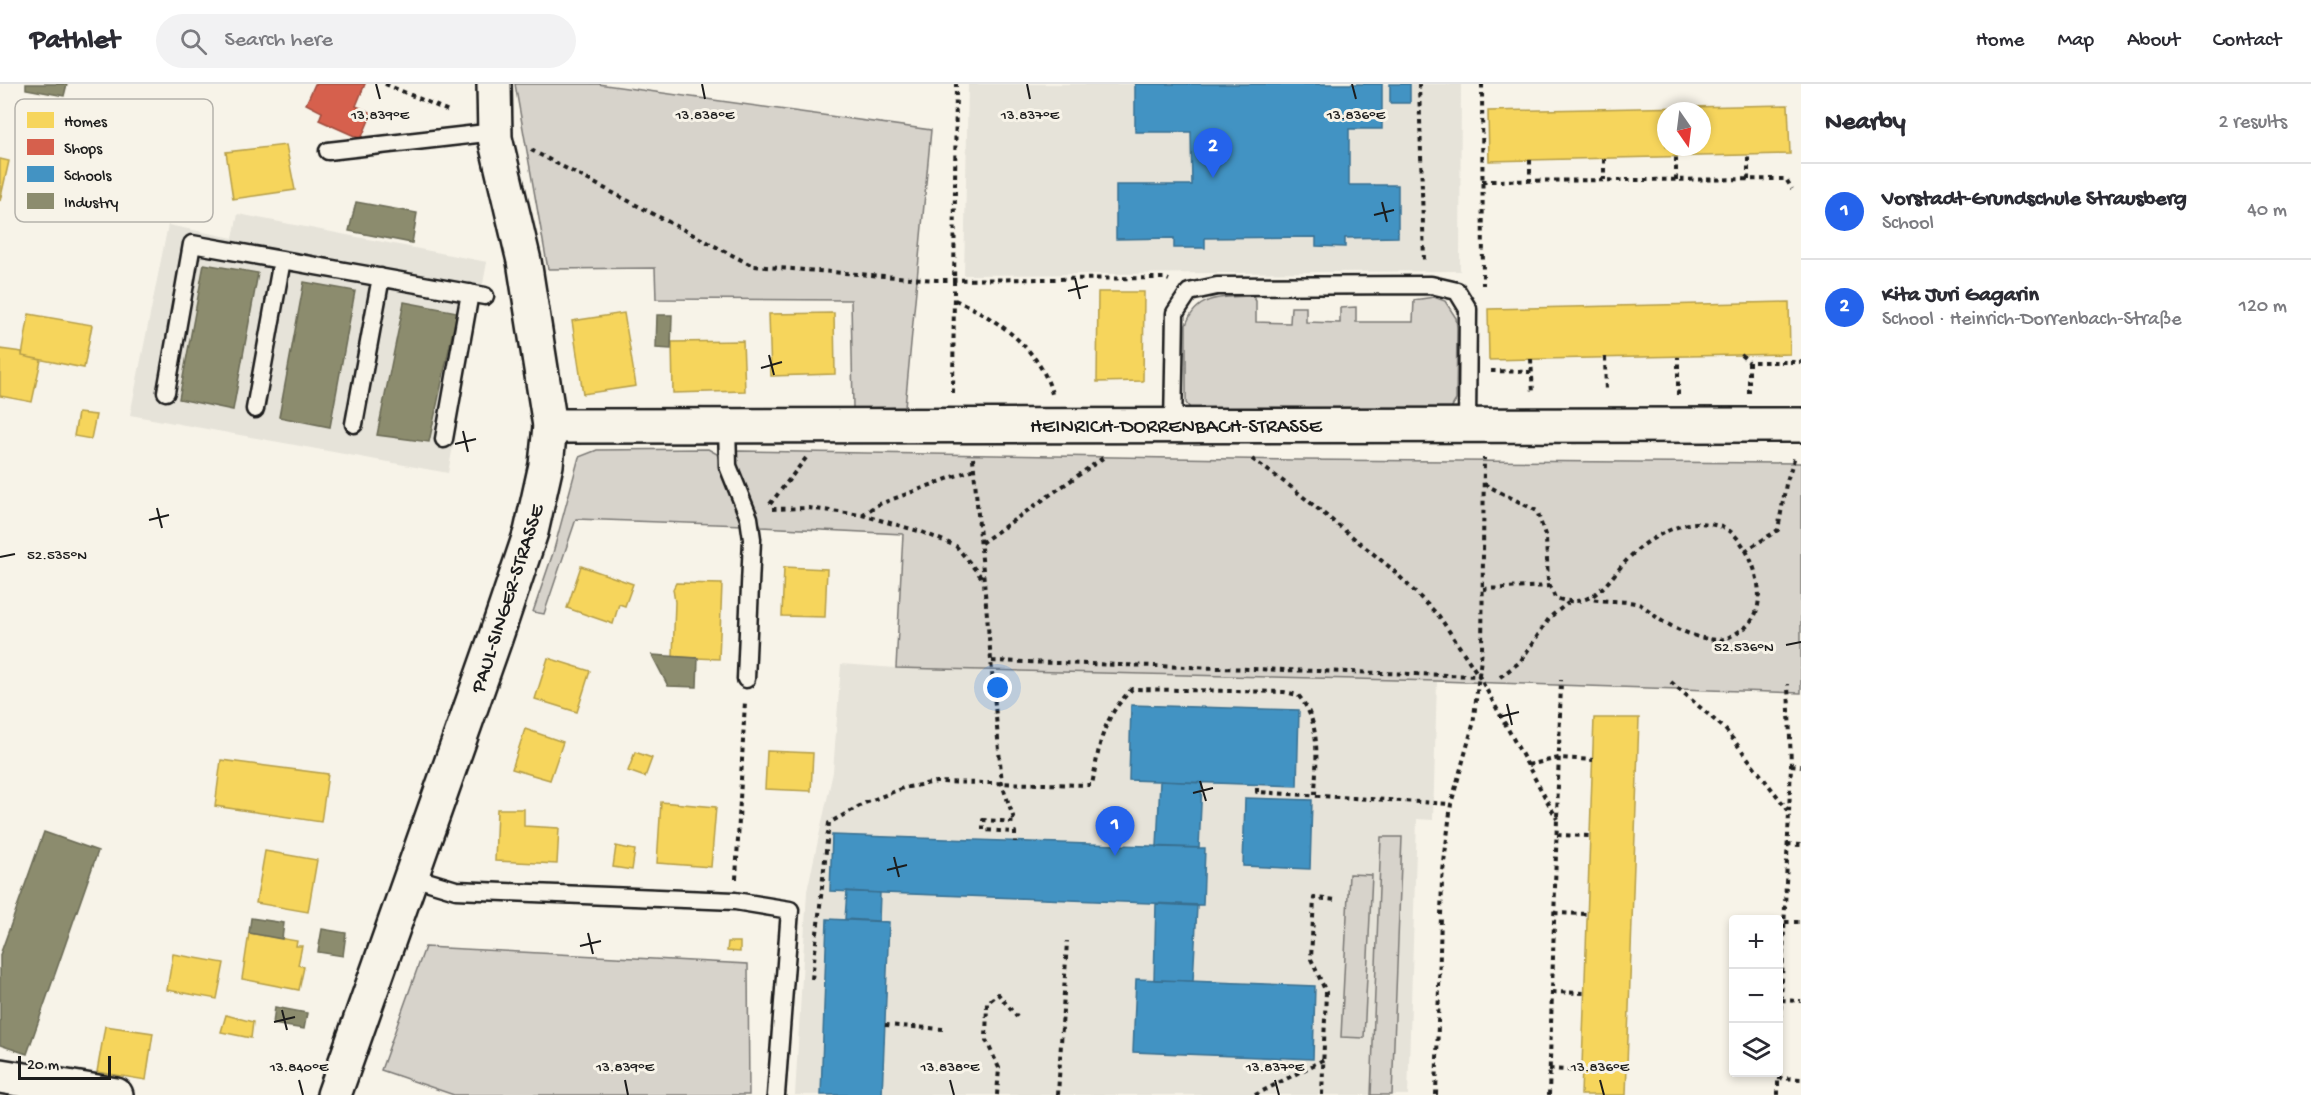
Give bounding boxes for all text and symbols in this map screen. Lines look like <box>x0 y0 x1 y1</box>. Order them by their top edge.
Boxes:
search box <box>156 14 576 68</box>
text: Pathlet <box>30 25 120 58</box>
icon: search <box>177 25 210 58</box>
text: Search here <box>225 28 333 54</box>
text: Home <box>1976 29 2024 54</box>
text: Map <box>2057 29 2094 54</box>
text: About <box>2127 29 2180 54</box>
text: Contact <box>2213 29 2281 54</box>
legend <box>15 99 213 222</box>
north arrow <box>1657 102 1711 156</box>
text: 13.839°E <box>350 107 410 125</box>
text: 13.838°E <box>675 107 735 125</box>
text: 13.837°E <box>1000 107 1060 125</box>
text: 13.836°E <box>1326 107 1386 125</box>
text: Nearby <box>1825 108 1906 139</box>
text: 2 results <box>2218 112 2287 135</box>
text: Homes <box>64 114 108 133</box>
pin: 2 <box>1194 128 1232 178</box>
text: Shops <box>64 141 103 160</box>
text: Schools <box>64 168 113 187</box>
text: Vorstadt-Grundschule Strausberg <box>1882 187 2187 213</box>
text: Industry <box>64 195 118 214</box>
text: 1 <box>1840 200 1849 223</box>
text: 40 m <box>2247 200 2287 223</box>
text: School <box>1882 213 1934 236</box>
text: Kita Juri Gagarin <box>1882 283 2039 309</box>
text: 2 <box>1840 296 1849 319</box>
text: 120 m <box>2239 296 2287 319</box>
text: School · Heinrich-Dorrenbach-Straße <box>1882 309 2182 332</box>
street label: HEINRICH-DORRENBACH-STRASSE <box>1030 416 1323 441</box>
street label: PAUL-SINGER-STRASSE <box>467 501 552 697</box>
text: 52.535°N <box>27 547 87 565</box>
text: 52.536°N <box>1714 639 1774 657</box>
your location <box>983 673 1012 702</box>
pin: 1 <box>1096 806 1134 856</box>
map controls <box>1729 915 1783 1077</box>
button: + <box>1729 915 1783 969</box>
button: − <box>1729 969 1783 1023</box>
button: layers <box>1729 1023 1783 1077</box>
scale bar <box>18 1053 111 1080</box>
text: 20 m <box>27 1057 59 1076</box>
text: 13.840°E <box>269 1059 329 1077</box>
text: 13.839°E <box>595 1059 655 1077</box>
text: 13.838°E <box>920 1059 980 1077</box>
text: 13.837°E <box>1245 1059 1305 1077</box>
text: 13.836°E <box>1570 1059 1630 1077</box>

